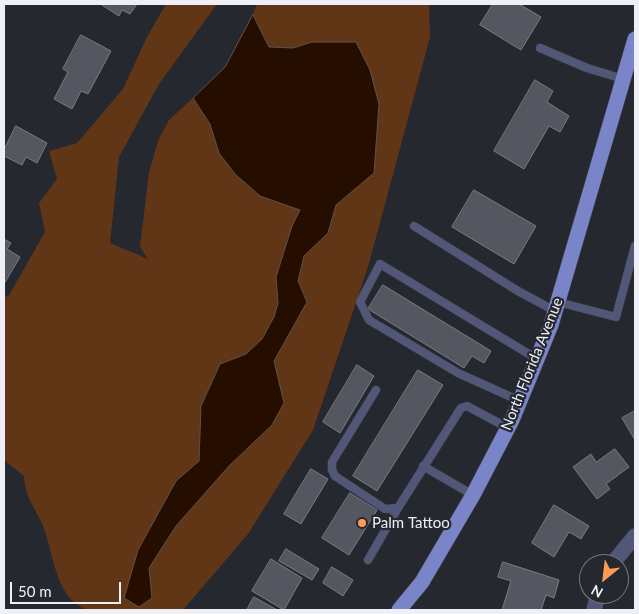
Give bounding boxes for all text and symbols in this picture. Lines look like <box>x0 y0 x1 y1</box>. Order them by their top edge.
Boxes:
street label: North Florida Avenue <box>497 295 567 433</box>
place label: Palm Tattoo <box>372 514 450 532</box>
marker: Palm Tattoo <box>356 517 368 529</box>
north arrow <box>579 554 629 604</box>
scale bar <box>12 572 124 604</box>
text: 50 m <box>18 582 52 600</box>
text: N <box>588 582 606 602</box>

